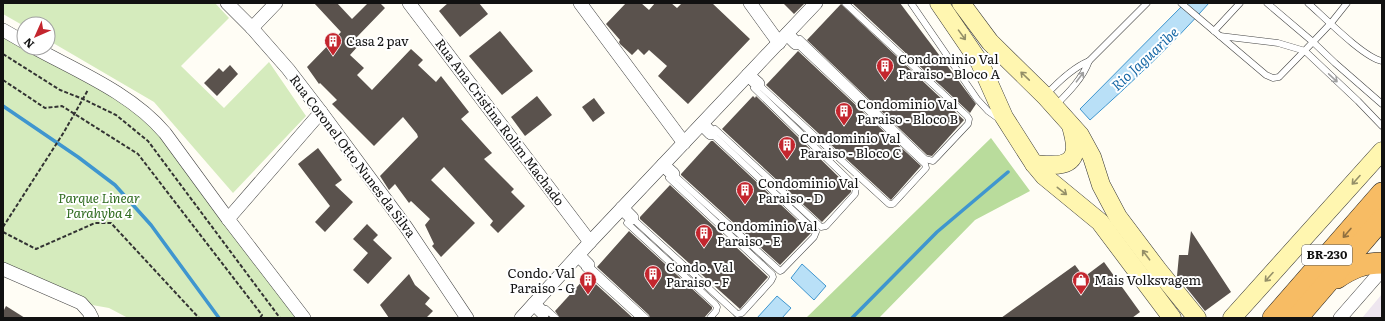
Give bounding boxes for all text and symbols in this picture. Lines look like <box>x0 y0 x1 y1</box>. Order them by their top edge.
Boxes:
north arrow <box>16 16 56 56</box>
water label: Rio Jaguaribe <box>1106 22 1183 95</box>
one-way arrow <box>957 29 966 40</box>
building icon: Casa 2 pav <box>323 31 343 56</box>
place label: Casa 2 pav <box>346 31 409 50</box>
street label: Rua Ana Cristina Rolim Machado <box>431 34 570 209</box>
text: N <box>19 35 37 53</box>
place label: Condominio Val Paraiso - Bloco A <box>898 49 1001 83</box>
building icon: Condominio Val Paraiso - Bloco A <box>875 56 895 81</box>
street label: Rua Coronel Otto Nunes da Silva <box>286 70 421 241</box>
one-way arrow <box>1020 71 1030 81</box>
one-way arrow <box>1076 71 1084 82</box>
one-way arrow <box>1328 73 1338 83</box>
place label: Condominio Val Paraiso - Bloco B <box>857 94 959 128</box>
building icon: Condominio Val Paraiso - Bloco B <box>834 101 854 126</box>
place label: Condominio Val Paraiso - Bloco C <box>800 128 902 162</box>
building icon: Condominio Val Paraiso - Bloco C <box>777 135 797 160</box>
place label: Condominio Val Paraiso - D <box>758 173 859 207</box>
one-way arrow <box>1351 175 1361 185</box>
building icon: Condominio Val Paraiso - D <box>735 180 755 205</box>
one-way arrow <box>1056 186 1067 195</box>
park label: Parque Linear Parahyba 4 <box>58 188 140 222</box>
place label: Condominio Val Paraiso - E <box>717 216 818 250</box>
building icon: Condominio Val Paraiso - E <box>694 223 714 248</box>
one-way arrow <box>1343 227 1352 238</box>
road number: BR-230 <box>1302 245 1352 265</box>
one-way arrow <box>1142 249 1151 260</box>
place label: Condo. Val Paraiso - F <box>666 257 734 291</box>
place label: Condo. Val Paraiso - G <box>508 263 576 297</box>
building icon: Condo. Val Paraiso - F <box>643 264 663 289</box>
building icon: Condo. Val Paraiso - G <box>578 270 598 295</box>
shop icon: Mais Volksvagem <box>1071 270 1091 295</box>
place label: Mais Volksvagem <box>1094 270 1201 289</box>
one-way arrow <box>1264 272 1274 282</box>

